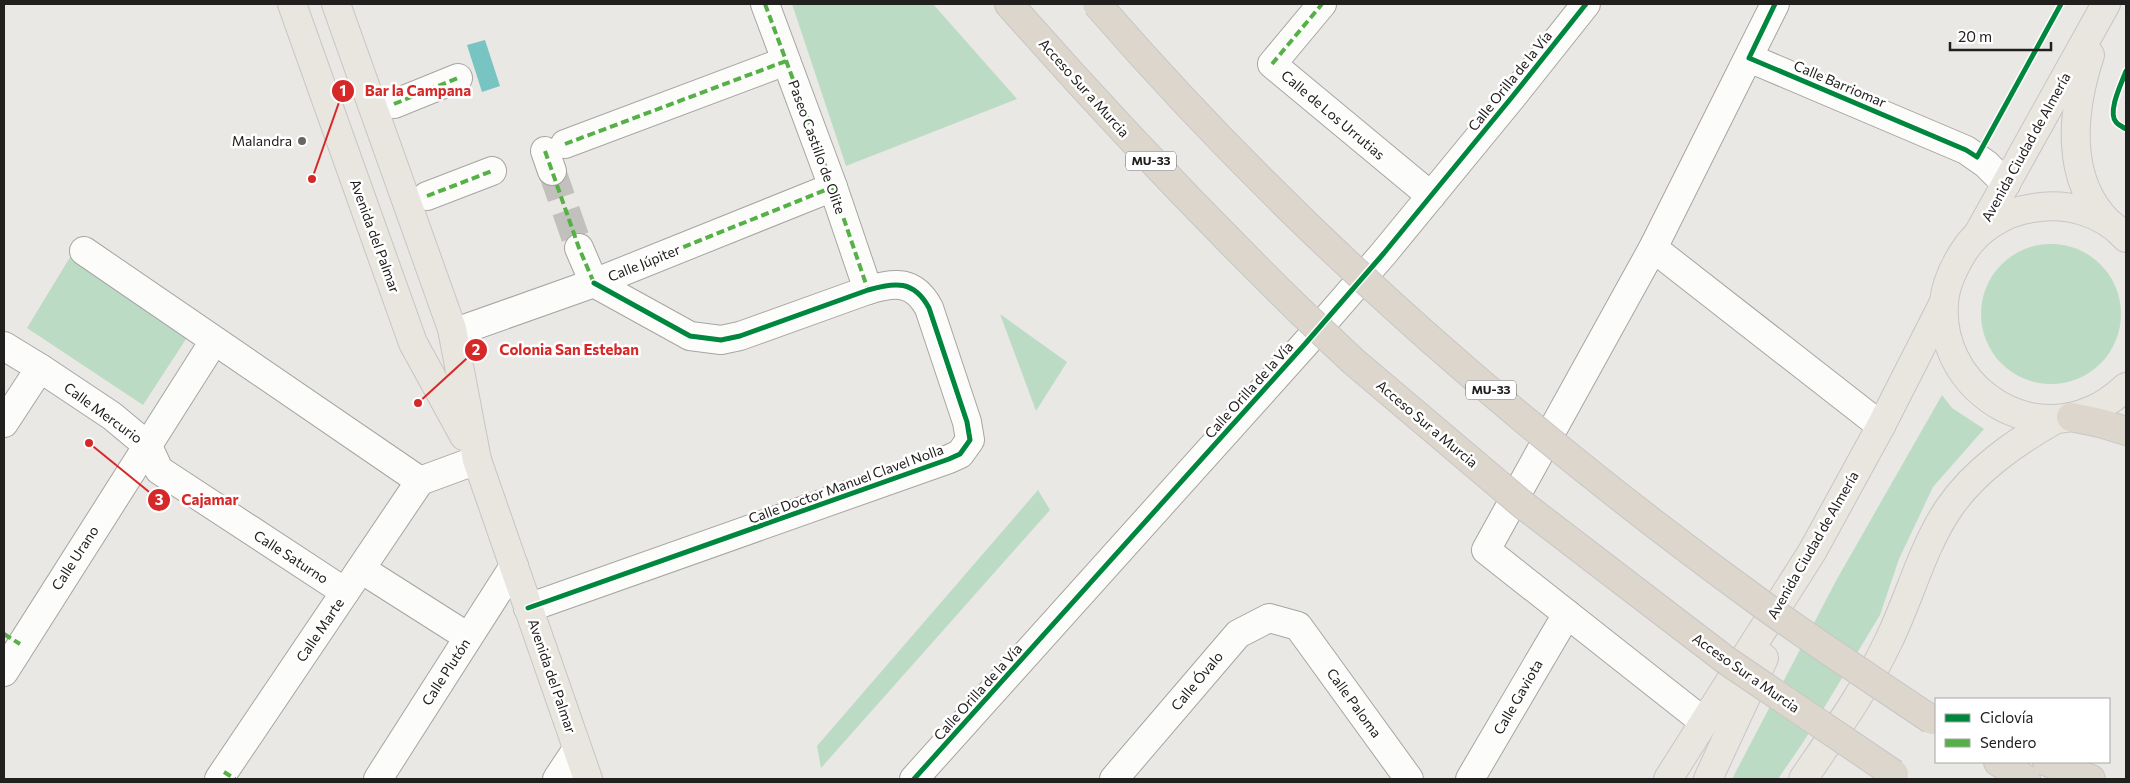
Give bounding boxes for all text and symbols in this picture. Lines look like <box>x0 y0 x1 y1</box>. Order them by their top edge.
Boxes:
scale bar <box>1950 20 2051 52</box>
street label: Calle Orilla de la Vía <box>1464 27 1555 134</box>
text: 20 m <box>1958 27 1992 45</box>
street label: Acceso Sur a Murcia <box>1036 35 1133 140</box>
street label: Calle Barriomar <box>1791 56 1889 111</box>
street label: Calle de Los Urrutias <box>1278 66 1389 163</box>
street label: Avenida Ciudad de Almería <box>1977 69 2074 224</box>
callout: Bar la Campana <box>330 76 482 106</box>
street label: Paseo Castillo de Olite <box>785 77 850 216</box>
text: 1 <box>340 81 346 99</box>
text: Bar la Campana <box>365 81 471 99</box>
place label: Malandra <box>232 132 292 149</box>
marker: Malandra <box>296 135 308 147</box>
road number: MU-33 <box>1126 152 1176 170</box>
street label: Avenida del Palmar <box>347 177 404 295</box>
street label: Calle Júpiter <box>605 240 683 285</box>
callout: Colonia San Esteban <box>464 335 648 365</box>
street label: Calle Orilla de la Vía <box>1201 338 1296 441</box>
text: 2 <box>472 340 480 358</box>
text: Colonia San Esteban <box>499 340 639 358</box>
street label: Acceso Sur a Murcia <box>1373 376 1481 471</box>
street label: Calle Mercurio <box>61 379 146 447</box>
road number: MU-33 <box>1466 380 1516 400</box>
street label: Calle Doctor Manuel Clavel Nolla <box>746 440 946 527</box>
street label: Avenida Ciudad de Almería <box>1763 468 1862 622</box>
callout: Cajamar <box>146 485 248 515</box>
text: 3 <box>155 490 164 508</box>
text: Cajamar <box>181 490 239 508</box>
street label: Calle Urano <box>47 522 102 593</box>
street label: Calle Saturno <box>251 526 332 587</box>
street label: Calle Marte <box>292 595 347 665</box>
street label: Avenida del Palmar <box>525 617 580 736</box>
street label: Acceso Sur a Murcia <box>1690 629 1803 716</box>
street label: Calle Plutón <box>418 635 473 708</box>
street label: Calle Orilla de la Vía <box>930 640 1025 743</box>
street label: Calle Óvalo <box>1167 648 1226 714</box>
street label: Calle Gaviota <box>1489 656 1546 737</box>
street label: Calle Paloma <box>1324 665 1385 741</box>
legend <box>1935 698 2110 763</box>
text: Ciclovía <box>1980 708 2033 726</box>
text: Sendero <box>1980 733 2037 751</box>

